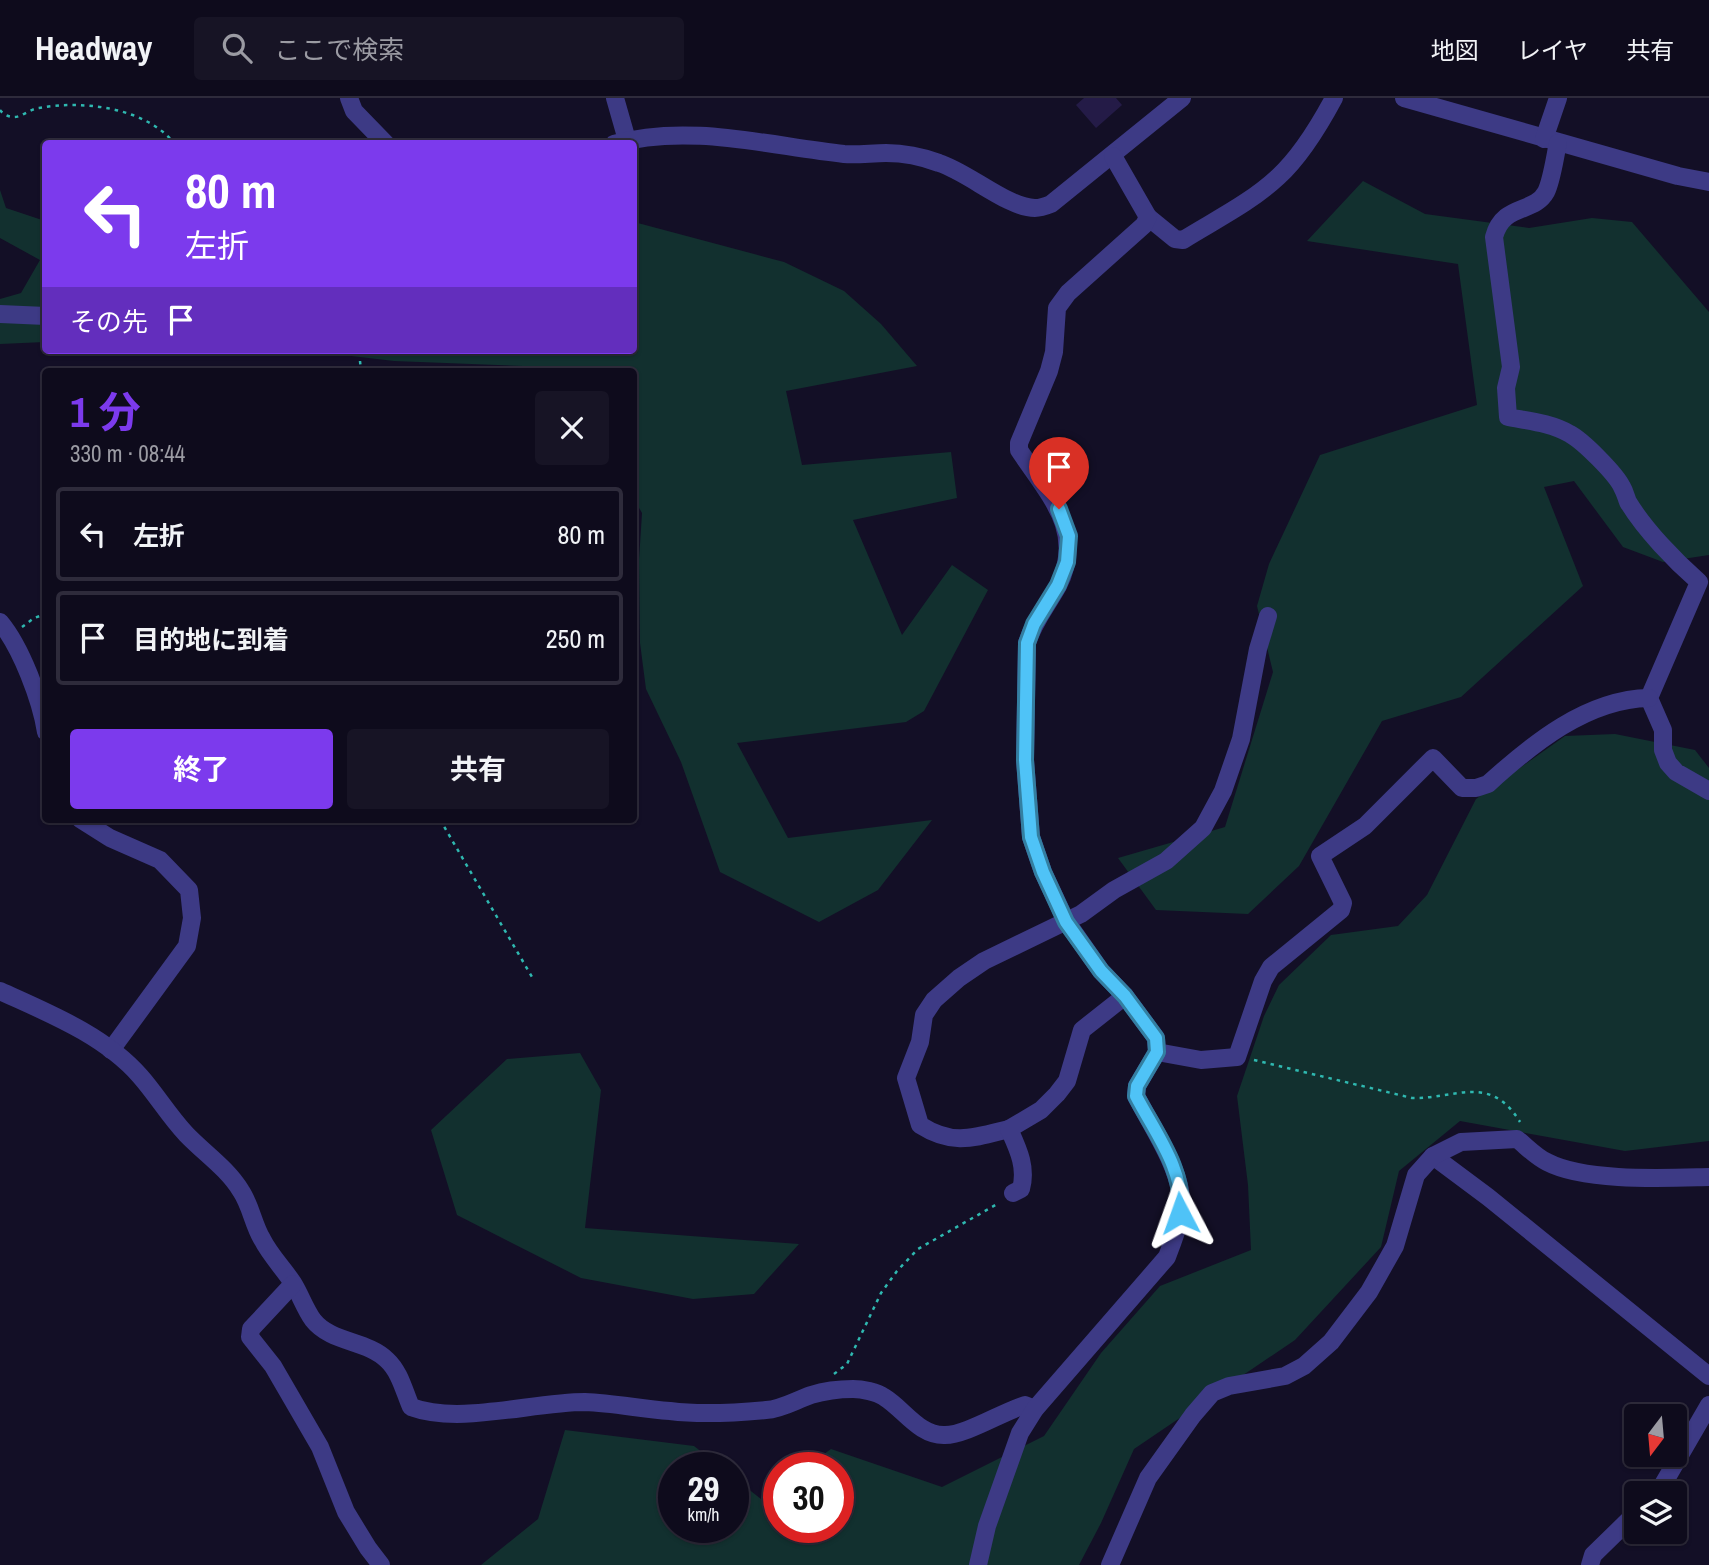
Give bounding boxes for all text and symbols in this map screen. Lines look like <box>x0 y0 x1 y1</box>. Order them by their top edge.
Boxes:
search box <box>194 17 684 80</box>
text: Headway <box>35 26 152 70</box>
icon: search <box>218 29 256 67</box>
text: ここで検索 <box>274 32 404 67</box>
text: 地図 <box>1431 34 1479 66</box>
text: レイヤ <box>1517 34 1588 66</box>
text: 共有 <box>1626 34 1674 66</box>
text: 80 m <box>185 157 277 223</box>
icon: left <box>70 168 161 259</box>
text: 左折 <box>185 224 249 267</box>
icon: arrive <box>162 301 200 339</box>
text: その先 <box>70 304 148 339</box>
text: 1 分 <box>70 384 141 440</box>
button: close <box>535 391 609 465</box>
pin <box>1029 437 1089 509</box>
text: 330 m · 08:44 <box>70 438 185 469</box>
icon: arrive <box>1040 448 1078 486</box>
icon: left <box>74 515 112 553</box>
text: 80 m <box>558 517 605 552</box>
text: 左折 <box>133 518 185 553</box>
icon: arrive <box>74 619 112 657</box>
text: 250 m <box>546 621 605 656</box>
text: 目的地に到着 <box>133 622 289 657</box>
button: 終了 <box>70 729 333 809</box>
button: 共有 <box>347 729 609 809</box>
position arrow <box>1143 1176 1217 1250</box>
north arrow <box>1624 1404 1687 1466</box>
map controls <box>1624 1404 1687 1544</box>
speed limit sign: 30 <box>763 1452 854 1543</box>
text: 29 <box>688 1465 719 1512</box>
button: layers <box>1624 1481 1687 1544</box>
text: km/h <box>688 1502 720 1527</box>

